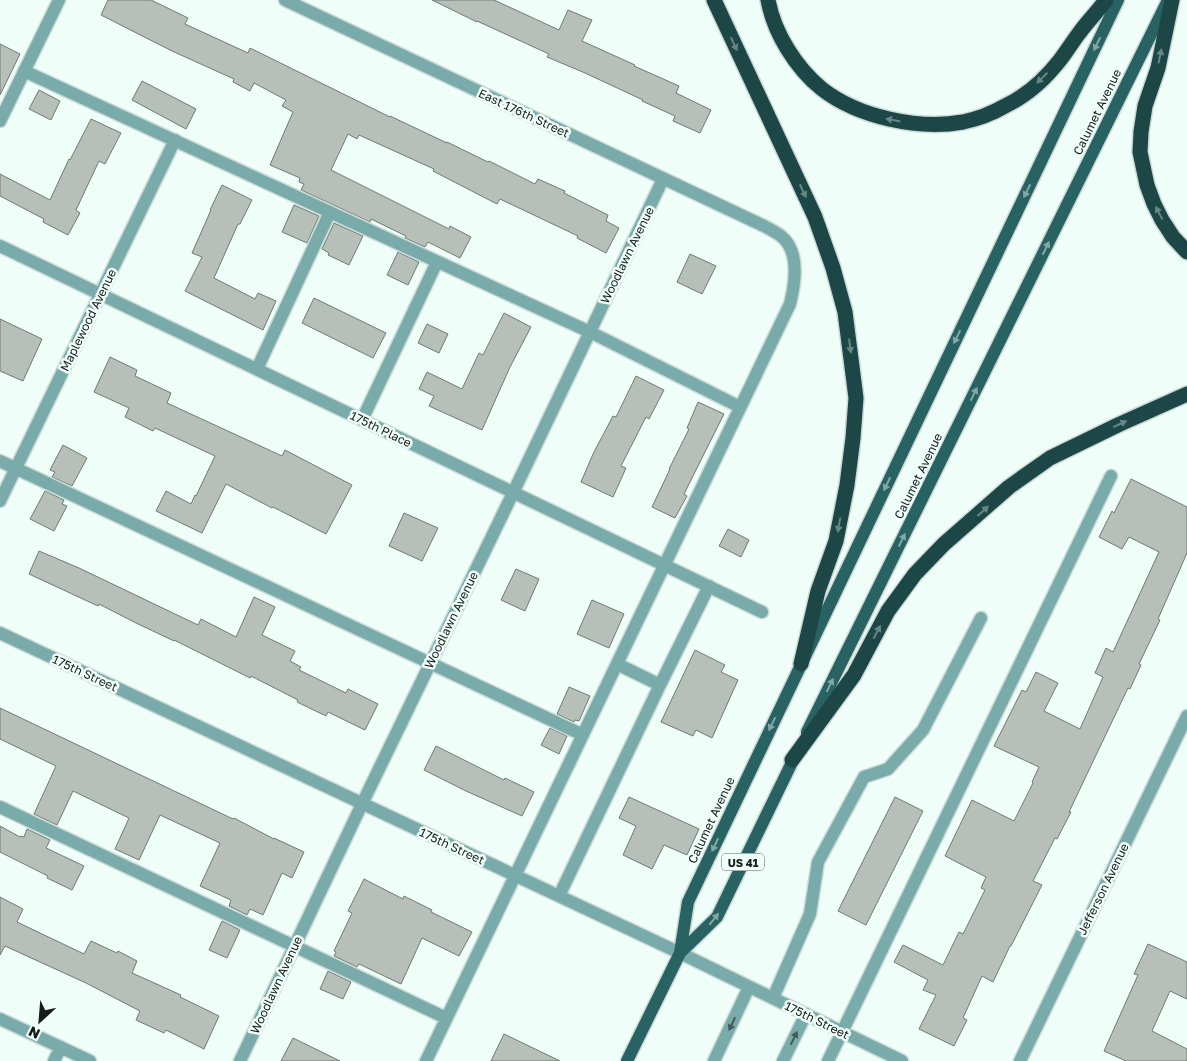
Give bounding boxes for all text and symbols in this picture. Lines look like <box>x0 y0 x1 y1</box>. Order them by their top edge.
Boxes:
one-way arrow <box>731 37 739 51</box>
one-way arrow <box>1093 37 1101 51</box>
one-way arrow <box>1156 49 1164 64</box>
street label: Calumet Avenue <box>1070 67 1124 157</box>
one-way arrow <box>1036 72 1048 84</box>
street label: East 176th Street <box>476 85 572 141</box>
one-way arrow <box>884 115 900 123</box>
one-way arrow <box>799 184 807 198</box>
one-way arrow <box>1023 184 1031 198</box>
street label: Woodlawn Avenue <box>597 204 657 306</box>
one-way arrow <box>1155 206 1163 220</box>
one-way arrow <box>1041 241 1050 256</box>
street label: Maplewood Avenue <box>57 266 119 374</box>
one-way arrow <box>953 330 961 344</box>
one-way arrow <box>846 339 854 355</box>
one-way arrow <box>970 387 978 401</box>
street label: 175th Place <box>348 408 414 450</box>
one-way arrow <box>1113 420 1127 428</box>
street label: Calumet Avenue <box>891 431 945 521</box>
one-way arrow <box>883 477 891 491</box>
one-way arrow <box>976 505 989 516</box>
one-way arrow <box>835 517 843 533</box>
one-way arrow <box>898 533 906 547</box>
street label: Woodlawn Avenue <box>421 569 481 671</box>
one-way arrow <box>872 625 881 639</box>
street label: 175th Street <box>50 651 120 695</box>
one-way arrow <box>826 678 834 693</box>
one-way arrow <box>768 717 776 731</box>
street label: Calumet Avenue <box>684 774 738 866</box>
street label: 175th Street <box>417 824 487 868</box>
one-way arrow <box>711 838 719 852</box>
street label: Jefferson Avenue <box>1074 841 1132 937</box>
road number: US 41 <box>722 854 764 870</box>
one-way arrow <box>709 912 719 925</box>
street label: Woodlawn Avenue <box>247 934 305 1036</box>
north arrow <box>15 996 65 1046</box>
street label: 175th Street <box>782 998 852 1042</box>
one-way arrow <box>727 1017 735 1031</box>
text: N <box>26 1023 43 1043</box>
one-way arrow <box>790 1030 799 1045</box>

